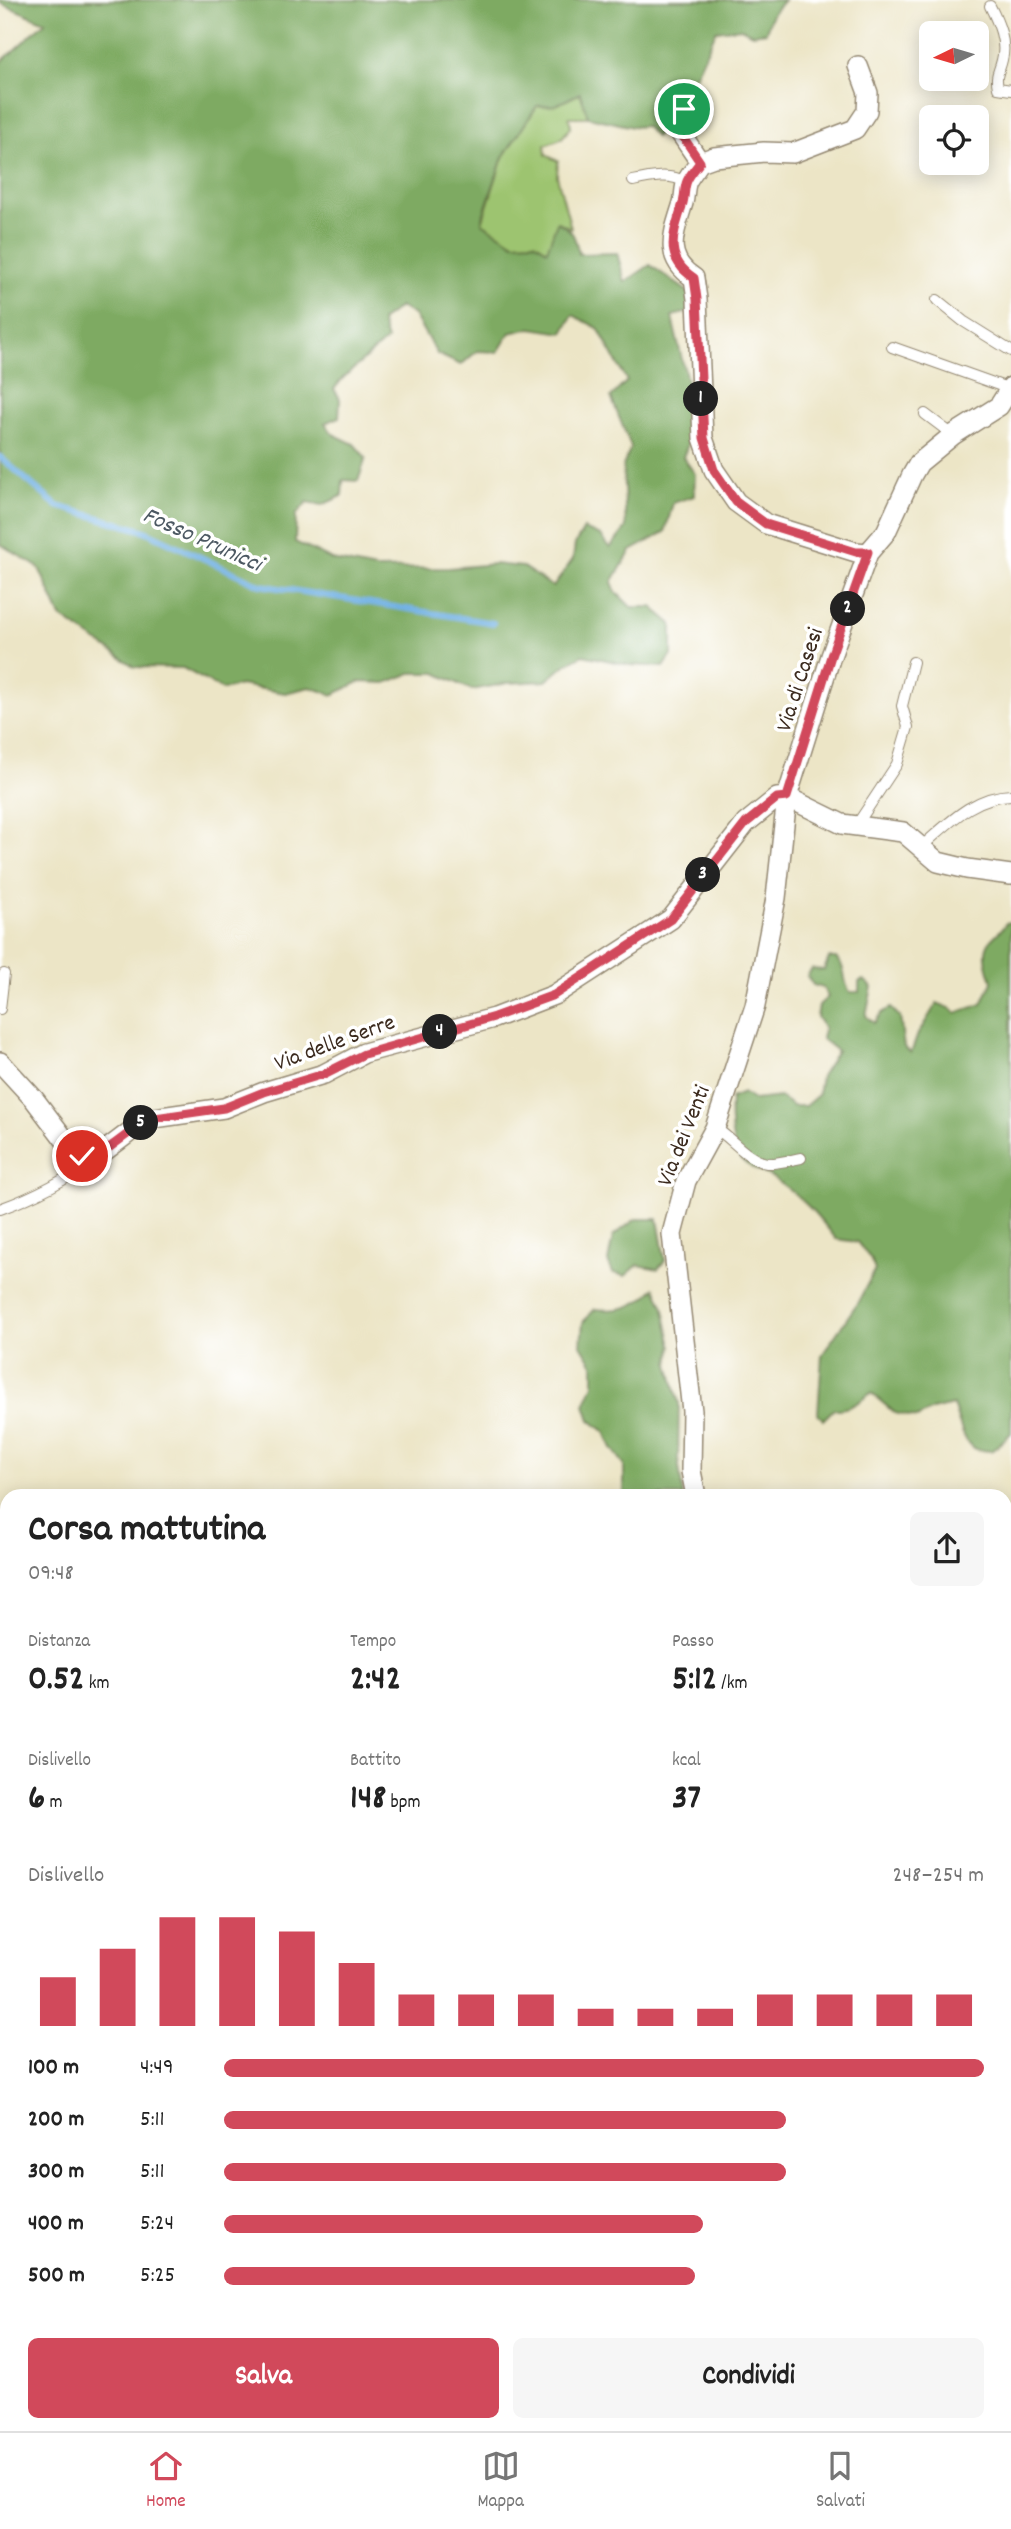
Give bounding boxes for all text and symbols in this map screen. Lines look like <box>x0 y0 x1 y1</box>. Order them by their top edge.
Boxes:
north arrow <box>919 21 989 91</box>
map controls <box>919 21 989 175</box>
pin <box>654 79 714 139</box>
icon: arrive <box>665 90 703 128</box>
button: locate <box>919 105 989 175</box>
pin: 1 <box>684 382 718 416</box>
text: 1 <box>698 385 703 412</box>
water label: Fosso Prunicci <box>137 499 270 584</box>
pin: 2 <box>830 592 866 626</box>
text: 2 <box>843 595 852 622</box>
street label: Via di Casesi <box>769 624 834 736</box>
pin: 3 <box>686 858 720 892</box>
text: 3 <box>698 861 707 888</box>
street label: Via delle Serre <box>270 1007 400 1081</box>
pin: 4 <box>422 1014 458 1050</box>
text: 4 <box>436 1018 443 1045</box>
street label: Via dei Venti <box>650 1081 720 1192</box>
pin: 5 <box>124 1106 158 1140</box>
text: 5 <box>136 1109 145 1136</box>
pin <box>52 1126 112 1186</box>
icon: check <box>63 1137 101 1175</box>
text: Corsa mattutina <box>28 1504 265 1559</box>
button: share <box>910 1512 984 1586</box>
text: 09:48 <box>28 1558 74 1591</box>
text: Distanza <box>28 1629 90 1656</box>
text: Tempo <box>350 1629 396 1656</box>
text: Passo <box>672 1629 714 1656</box>
text: 0.52 <box>28 1656 84 1706</box>
text: 2:42 <box>350 1656 401 1706</box>
text: 5:12 <box>672 1656 717 1706</box>
text: km <box>84 1671 110 1698</box>
text: /km <box>717 1671 748 1698</box>
text: Dislivello <box>28 1748 91 1775</box>
text: Battito <box>350 1748 401 1775</box>
text: kcal <box>672 1748 701 1775</box>
text: 6 <box>28 1775 45 1825</box>
text: 148 <box>350 1775 386 1825</box>
text: 37 <box>672 1775 701 1825</box>
text: m <box>45 1790 63 1817</box>
text: bpm <box>386 1790 421 1817</box>
text: Dislivello <box>28 1860 104 1893</box>
text: 248–254 m <box>892 1860 984 1893</box>
text: 100 m <box>28 2052 79 2085</box>
text: 4:49 <box>140 2052 173 2085</box>
text: 200 m <box>28 2104 84 2137</box>
text: 5:11 <box>140 2104 165 2137</box>
text: 300 m <box>28 2156 84 2189</box>
text: 5:11 <box>140 2156 165 2189</box>
text: 400 m <box>28 2208 84 2241</box>
text: 5:24 <box>140 2208 174 2241</box>
text: 500 m <box>28 2260 85 2293</box>
text: 5:25 <box>140 2260 175 2293</box>
button: Salva <box>28 2338 499 2418</box>
button: Condividi <box>513 2338 984 2418</box>
tab: Home <box>146 2447 186 2516</box>
tab: Mappa <box>477 2447 524 2516</box>
tab: Salvati <box>816 2447 865 2516</box>

